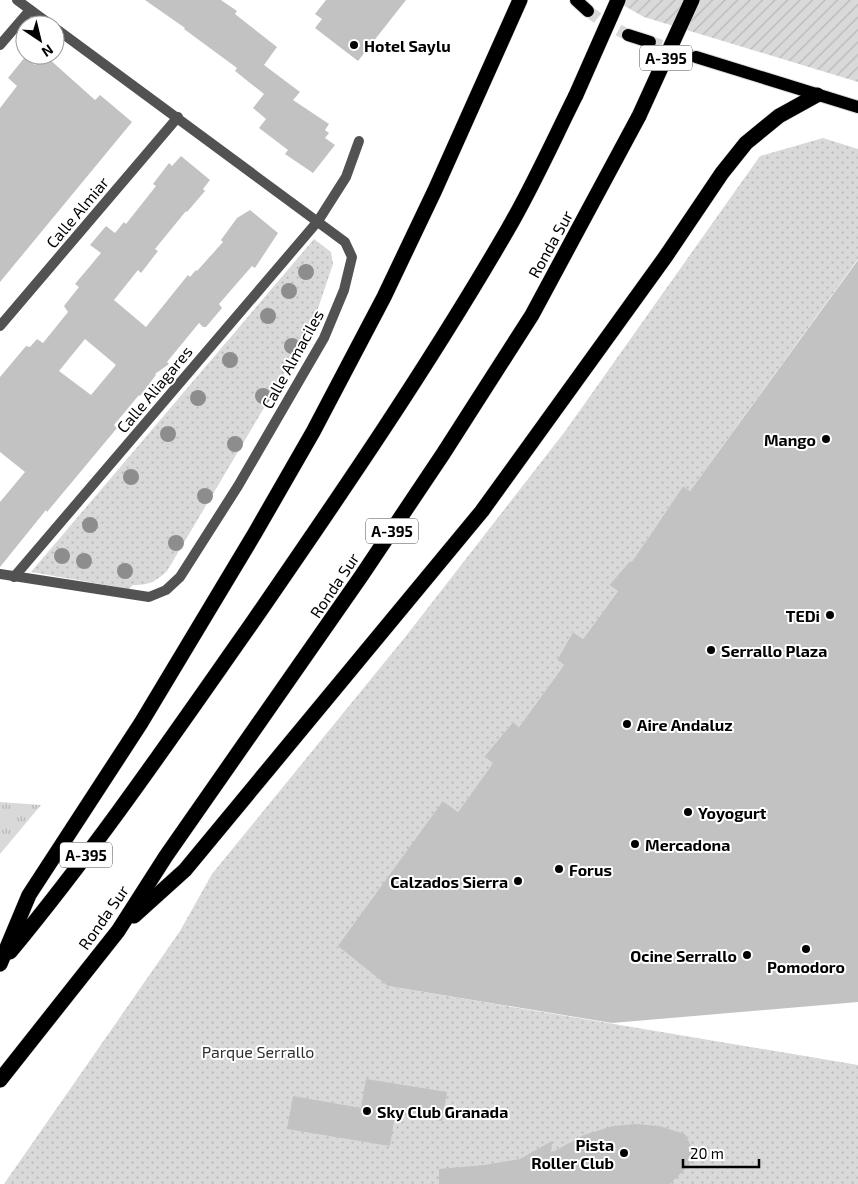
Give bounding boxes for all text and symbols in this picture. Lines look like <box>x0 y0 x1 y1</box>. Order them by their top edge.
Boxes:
north arrow <box>15 15 65 65</box>
place label: Hotel Saylu <box>364 36 451 56</box>
marker: Hotel Saylu <box>348 39 360 51</box>
text: N <box>39 41 57 61</box>
road number: A-395 <box>640 46 692 70</box>
street label: Calle Almiar <box>42 172 113 251</box>
street label: Ronda Sur <box>524 206 577 281</box>
street label: Calle Almaciles <box>257 306 327 412</box>
street label: Calle Aliagares <box>112 342 196 436</box>
place label: Mango <box>764 430 816 449</box>
marker: Mango <box>820 433 832 445</box>
road number: A-395 <box>366 518 418 544</box>
street label: Ronda Sur <box>305 548 363 621</box>
place label: TEDi <box>786 606 820 625</box>
marker: TEDi <box>824 609 836 621</box>
place label: Serrallo Plaza <box>721 641 827 660</box>
marker: Serrallo Plaza <box>705 644 717 656</box>
place label: Aire Andaluz <box>637 715 733 734</box>
marker: Aire Andaluz <box>621 718 633 730</box>
place label: Yoyogurt <box>698 803 767 823</box>
marker: Yoyogurt <box>682 806 694 818</box>
place label: Mercadona <box>645 835 730 854</box>
marker: Mercadona <box>629 838 641 850</box>
road number: A-395 <box>60 842 112 868</box>
place label: Forus <box>569 860 612 879</box>
marker: Forus <box>553 863 565 875</box>
place label: Calzados Sierra <box>390 872 508 891</box>
marker: Calzados Sierra <box>512 875 524 887</box>
street label: Ronda Sur <box>74 881 132 953</box>
marker: Pomodoro <box>800 943 812 955</box>
place label: Ocine Serrallo <box>630 946 737 965</box>
marker: Ocine Serrallo <box>741 949 753 961</box>
place label: Pomodoro <box>767 957 845 976</box>
park label: Parque Serrallo <box>202 1042 314 1061</box>
place label: Sky Club Granada <box>377 1102 508 1122</box>
marker: Sky Club Granada <box>361 1105 373 1117</box>
place label: Pista Roller Club <box>531 1135 614 1172</box>
scale bar <box>683 1136 759 1168</box>
text: 20 m <box>690 1144 724 1162</box>
marker: Pista Roller Club <box>618 1147 630 1159</box>

